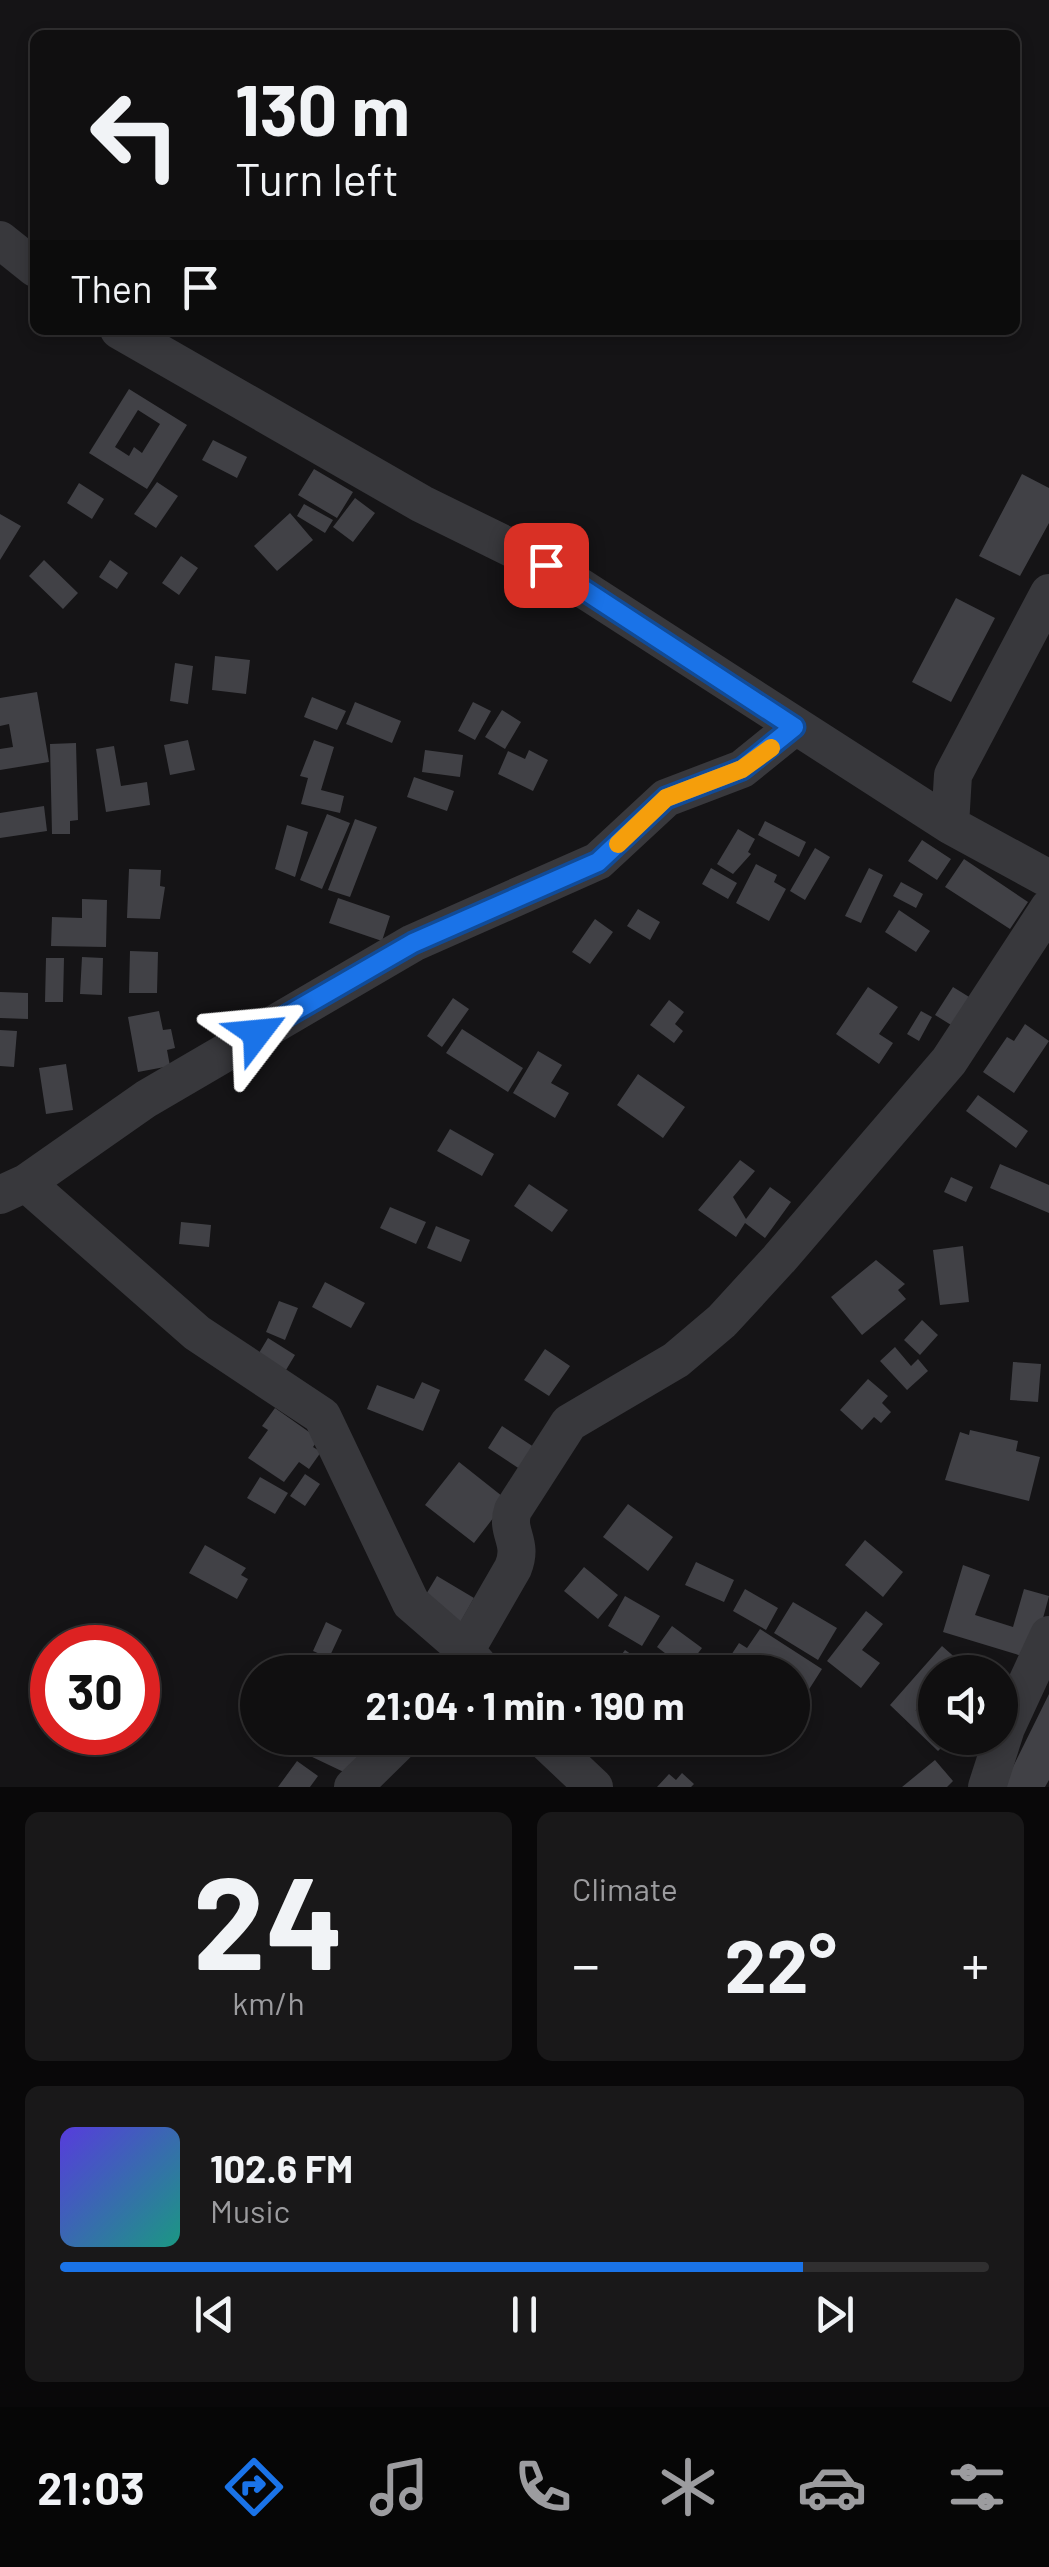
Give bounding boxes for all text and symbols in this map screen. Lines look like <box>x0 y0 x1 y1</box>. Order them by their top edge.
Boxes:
text: 130 m <box>235 66 410 150</box>
icon: left <box>70 70 200 200</box>
text: Turn left <box>235 151 399 205</box>
icon: arrive <box>173 260 228 315</box>
text: Then <box>70 265 153 311</box>
pin <box>504 523 589 608</box>
icon: arrive <box>519 538 574 593</box>
position arrow <box>205 981 309 1085</box>
speed limit sign: 30 <box>30 1625 160 1755</box>
map controls <box>918 1655 1018 1755</box>
button: sound <box>918 1655 1018 1755</box>
text: 21:04 · 1 min · 190 m <box>365 1682 685 1728</box>
text: 24 <box>193 1840 344 1996</box>
text: Climate <box>572 1869 678 1907</box>
text: 22° <box>724 1918 837 2008</box>
text: − <box>572 1930 600 1996</box>
text: + <box>961 1930 989 1996</box>
text: km/h <box>232 1983 305 2021</box>
text: 102.6 FM <box>210 2145 353 2191</box>
text: Music <box>210 2191 290 2229</box>
icon: previous <box>187 2287 242 2342</box>
icon: pause <box>497 2287 552 2342</box>
icon: next <box>807 2287 862 2342</box>
icon: directions <box>219 2452 289 2522</box>
icon: music <box>364 2452 434 2522</box>
icon: phone <box>508 2452 578 2522</box>
icon: climate <box>653 2452 723 2522</box>
icon: car <box>797 2452 867 2522</box>
icon: filters <box>942 2452 1012 2522</box>
text: 21:03 <box>37 2460 144 2514</box>

